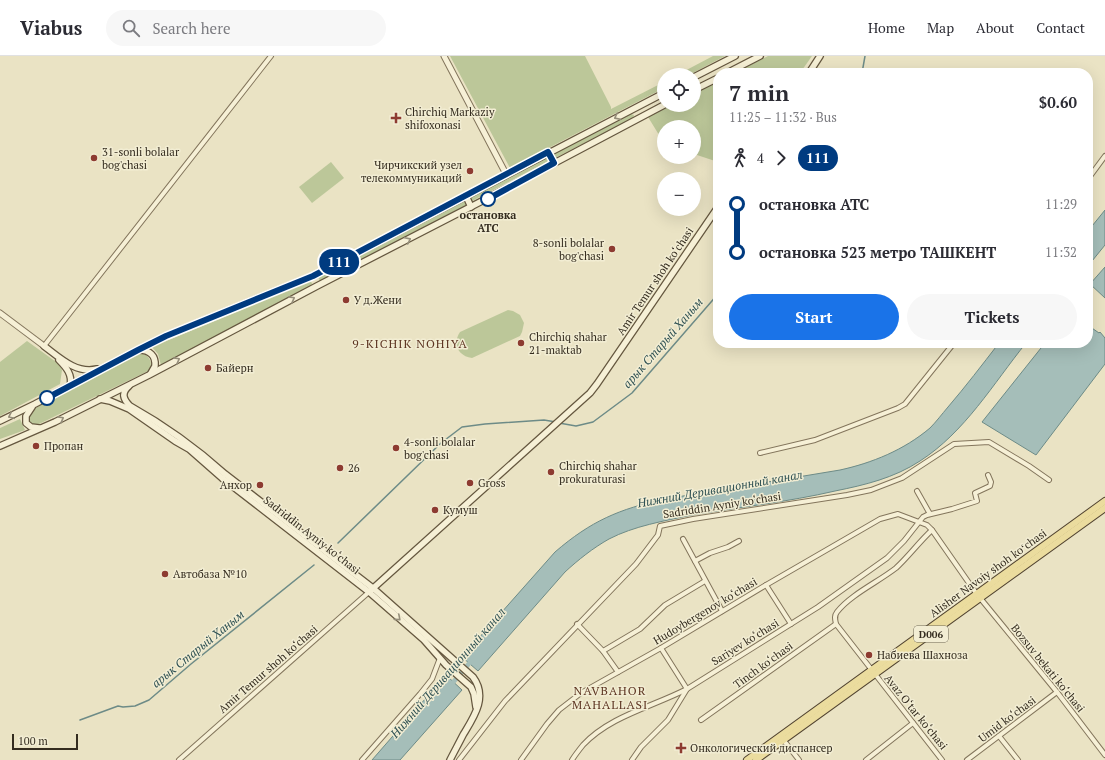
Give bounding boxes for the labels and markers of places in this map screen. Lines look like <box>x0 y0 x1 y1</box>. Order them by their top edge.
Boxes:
place label: Chirchiq Markaziy shifoxonasi <box>405 105 495 132</box>
marker: Chirchiq Markaziy shifoxonasi <box>390 112 402 124</box>
place label: 31-sonli bolalar bog'chasi <box>102 145 180 172</box>
marker: 31-sonli bolalar bog'chasi <box>89 153 99 163</box>
place label: Чирчикский узел телекоммуникаций <box>361 158 462 185</box>
marker: Чирчикский узел телекоммуникаций <box>465 166 475 176</box>
marker: остановка АТС <box>480 191 496 207</box>
place label: остановка АТС <box>460 208 516 235</box>
place label: 8-sonli bolalar bog'chasi <box>533 236 605 263</box>
marker: 8-sonli bolalar bog'chasi <box>607 244 617 254</box>
place label: У д.Жени <box>354 293 402 307</box>
marker: У д.Жени <box>341 295 351 305</box>
place label: Chirchiq shahar 21-maktab <box>529 330 607 357</box>
marker: Chirchiq shahar 21-maktab <box>516 338 526 348</box>
place label: Байерн <box>216 361 254 375</box>
marker: Байерн <box>203 363 213 373</box>
unlabelled marker <box>39 390 55 406</box>
place label: 4-sonli bolalar bog'chasi <box>404 435 476 462</box>
place label: Пропан <box>44 439 83 453</box>
marker: Пропан <box>31 441 41 451</box>
marker: 4-sonli bolalar bog'chasi <box>391 443 401 453</box>
place label: Chirchiq shahar prokuraturasi <box>559 459 637 486</box>
place label: 26 <box>348 461 360 475</box>
marker: 26 <box>335 463 345 473</box>
marker: Chirchiq shahar prokuraturasi <box>546 467 556 477</box>
place label: Gross <box>478 476 506 490</box>
place label: Анхор <box>220 478 252 492</box>
marker: Gross <box>465 478 475 488</box>
marker: Анхор <box>255 480 265 490</box>
place label: Кумуш <box>443 503 478 517</box>
marker: Кумуш <box>430 505 440 515</box>
place label: Автобаза №10 <box>173 567 247 581</box>
marker: Автобаза №10 <box>160 569 170 579</box>
place label: Набиева Шахноза <box>877 648 968 662</box>
marker: Набиева Шахноза <box>864 650 874 660</box>
place label: Онкологический диспансер <box>690 741 833 755</box>
marker: Онкологический диспансер <box>675 742 687 754</box>

